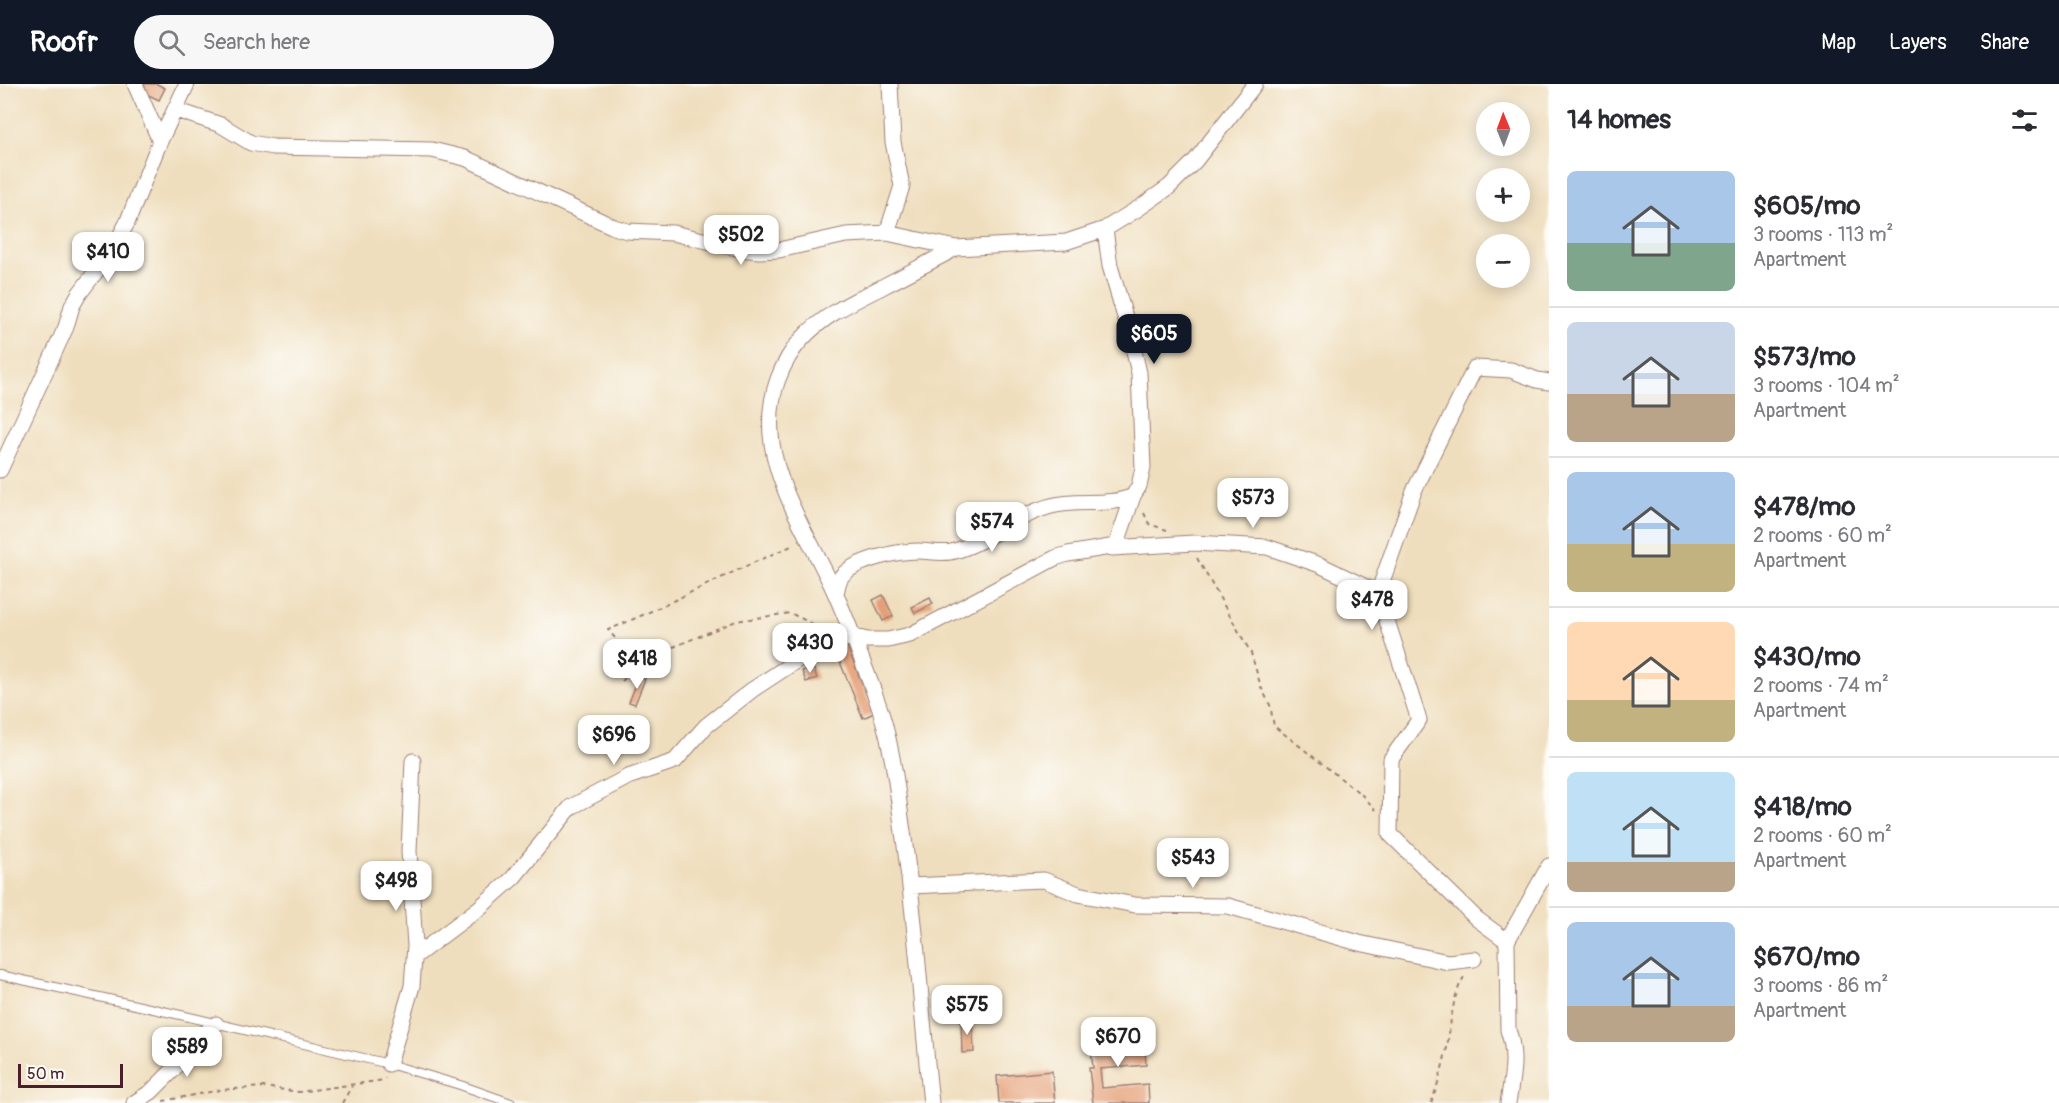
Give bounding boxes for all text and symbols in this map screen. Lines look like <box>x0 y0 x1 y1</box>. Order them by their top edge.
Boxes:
search box <box>134 15 554 69</box>
text: Roofr <box>30 25 98 60</box>
icon: search <box>155 26 188 59</box>
text: Search here <box>203 28 310 56</box>
text: Map <box>1821 29 1856 56</box>
text: Layers <box>1889 29 1947 56</box>
text: Share <box>1980 29 2029 56</box>
north arrow <box>1476 102 1530 156</box>
map controls <box>1476 102 1530 288</box>
text: 14 homes <box>1567 104 1671 136</box>
icon: filters <box>2008 104 2041 137</box>
button: + <box>1476 168 1530 222</box>
text: $605/mo <box>1753 190 1860 222</box>
icon: home <box>1615 195 1687 267</box>
pin: $502 <box>705 215 777 266</box>
text: $502 <box>718 222 764 247</box>
text: 3 rooms · 113 m² <box>1753 222 1893 247</box>
pin: $410 <box>72 232 144 283</box>
button: − <box>1476 234 1530 288</box>
text: $410 <box>86 239 130 264</box>
text: Apartment <box>1753 247 1846 272</box>
pin: $605 <box>1118 314 1190 365</box>
text: $605 <box>1131 321 1177 346</box>
text: $573/mo <box>1753 341 1856 373</box>
icon: home <box>1615 346 1687 418</box>
text: 3 rooms · 104 m² <box>1753 373 1900 398</box>
text: Apartment <box>1753 398 1846 423</box>
pin: $573 <box>1217 478 1289 529</box>
text: $573 <box>1231 485 1275 510</box>
text: $478/mo <box>1753 491 1855 523</box>
icon: home <box>1615 496 1687 568</box>
pin: $574 <box>956 502 1028 553</box>
text: $574 <box>970 509 1014 534</box>
text: 2 rooms · 60 m² <box>1753 523 1892 548</box>
text: Apartment <box>1753 548 1846 573</box>
pin: $478 <box>1336 580 1408 631</box>
text: $478 <box>1350 587 1394 612</box>
pin: $430 <box>774 623 846 674</box>
text: $430 <box>786 630 834 655</box>
pin: $418 <box>601 639 673 690</box>
text: $430/mo <box>1753 641 1861 673</box>
text: $418 <box>617 646 657 671</box>
icon: home <box>1615 646 1687 718</box>
text: 2 rooms · 74 m² <box>1753 673 1889 698</box>
text: Apartment <box>1753 698 1846 723</box>
pin: $696 <box>578 715 650 766</box>
text: $696 <box>592 722 636 747</box>
text: $418/mo <box>1753 791 1852 823</box>
icon: home <box>1615 796 1687 868</box>
text: 2 rooms · 60 m² <box>1753 823 1892 848</box>
pin: $543 <box>1157 838 1229 889</box>
text: $543 <box>1171 845 1215 870</box>
text: Apartment <box>1753 848 1846 873</box>
pin: $498 <box>360 861 432 912</box>
text: $498 <box>375 868 417 893</box>
text: $670/mo <box>1753 941 1860 973</box>
icon: home <box>1615 946 1687 1018</box>
text: 3 rooms · 86 m² <box>1753 973 1888 998</box>
pin: $575 <box>931 985 1003 1036</box>
text: $575 <box>945 992 989 1017</box>
text: Apartment <box>1753 998 1846 1023</box>
pin: $670 <box>1082 1017 1154 1068</box>
text: $670 <box>1095 1024 1141 1049</box>
pin: $589 <box>151 1027 223 1078</box>
text: $589 <box>166 1034 208 1059</box>
scale bar <box>18 1061 123 1088</box>
text: 50 m <box>27 1064 64 1084</box>

